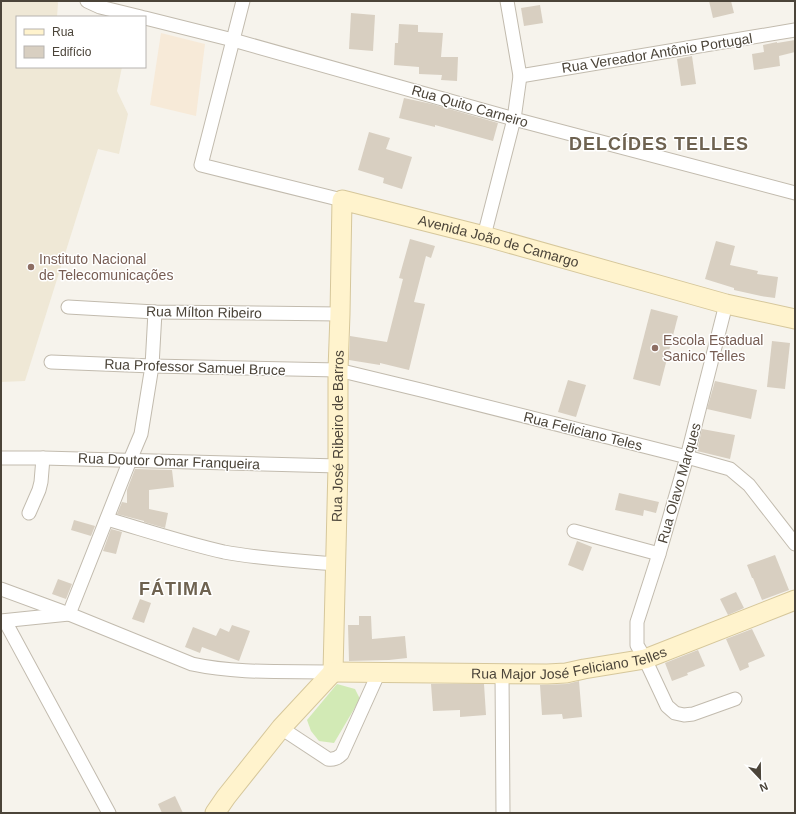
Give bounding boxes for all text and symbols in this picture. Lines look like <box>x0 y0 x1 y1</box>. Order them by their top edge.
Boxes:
legend <box>16 16 146 68</box>
text: Rua <box>52 25 74 39</box>
street label: Rua Vereador Antônio Portugal <box>560 30 754 76</box>
text: Edifício <box>52 45 92 59</box>
street label: Rua Quito Carneiro <box>410 82 530 130</box>
district label: DELCÍDES TELLES <box>569 133 749 154</box>
street label: Avenida João de Camargo <box>417 212 581 270</box>
place label: Instituto Nacional de Telecomunicações <box>39 251 173 283</box>
marker: Instituto Nacional de Telecomunicações <box>26 262 36 272</box>
street label: Rua Mílton Ribeiro <box>146 303 262 321</box>
place label: Escola Estadual Sanico Telles <box>663 332 763 364</box>
marker: Escola Estadual Sanico Telles <box>650 343 660 353</box>
street label: Rua José Ribeiro de Barros <box>329 350 347 522</box>
street label: Rua Professor Samuel Bruce <box>104 356 286 378</box>
street label: Rua Feliciano Teles <box>522 408 644 454</box>
street label: Rua Olavo Marques <box>654 421 704 545</box>
street label: Rua Doutor Omar Franqueira <box>78 450 260 472</box>
district label: FÁTIMA <box>139 578 213 599</box>
street label: Rua Major José Feliciano Telles <box>471 643 669 682</box>
north arrow <box>740 758 780 798</box>
text: N <box>758 780 770 794</box>

